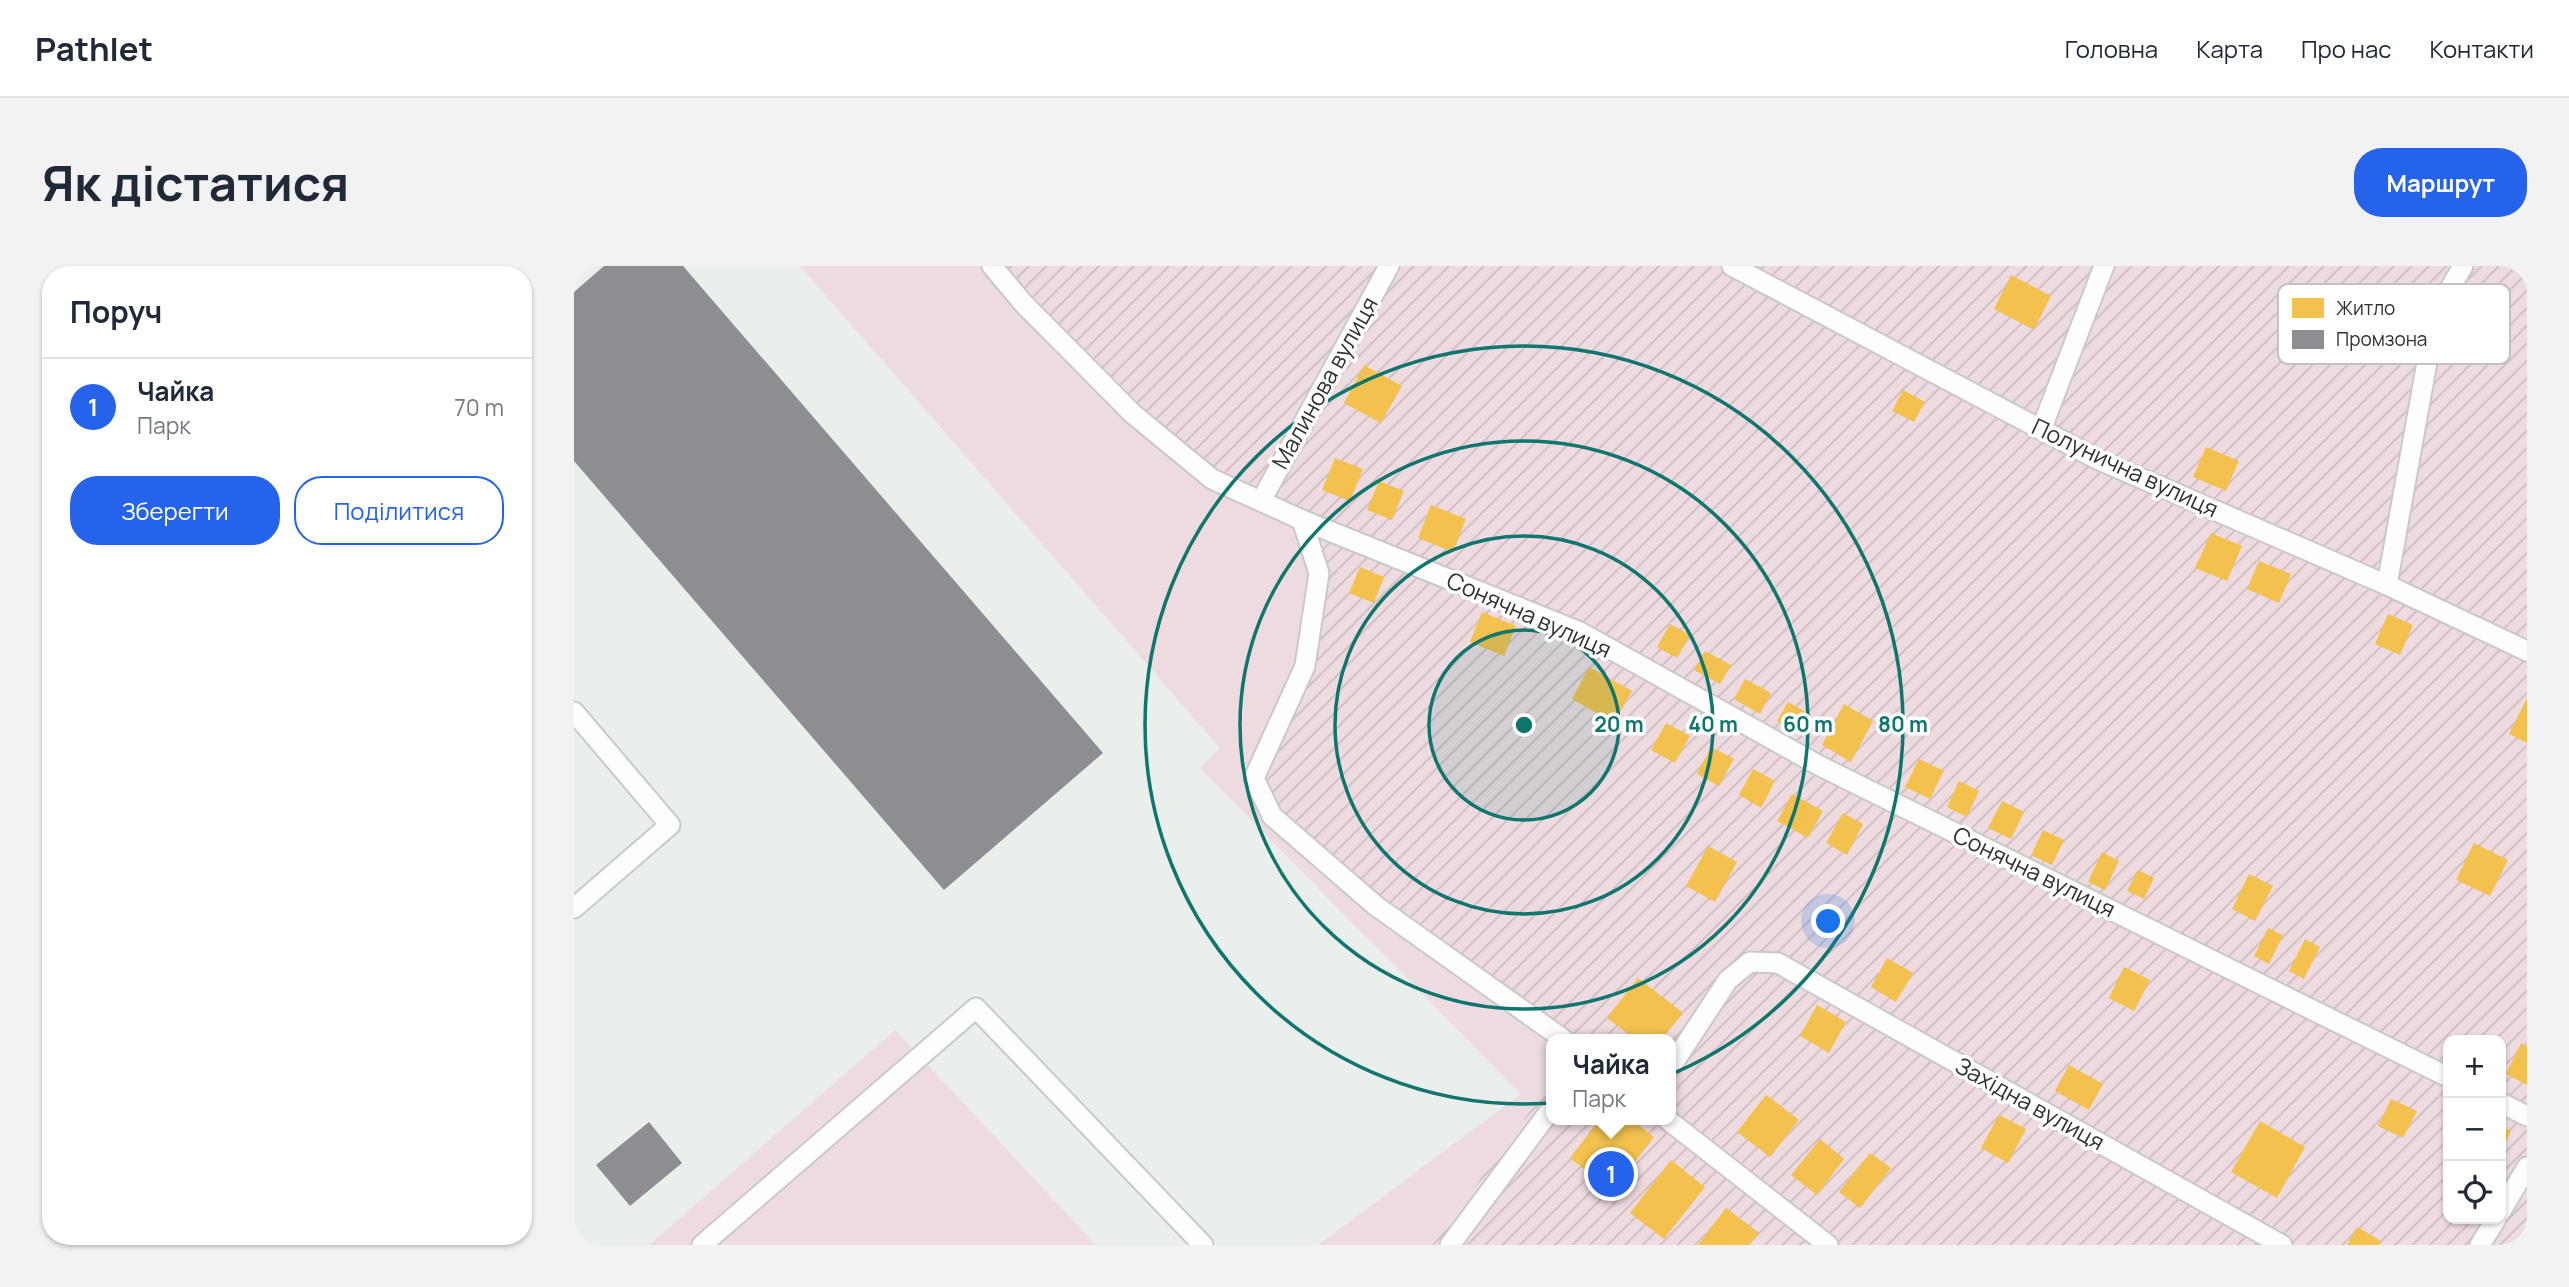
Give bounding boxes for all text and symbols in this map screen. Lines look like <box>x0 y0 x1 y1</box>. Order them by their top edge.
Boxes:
text: Pathlet <box>35 26 153 71</box>
text: Головна <box>2065 32 2158 65</box>
text: Карта <box>2196 32 2263 65</box>
text: Про нас <box>2301 32 2392 65</box>
text: Контакти <box>2430 32 2534 65</box>
button: Маршрут <box>2354 148 2527 217</box>
text: Як дістатися <box>42 149 349 216</box>
legend <box>2278 284 2510 364</box>
text: Поруч <box>70 291 162 332</box>
street label: Малинова вулиця <box>1263 291 1385 474</box>
text: Житло <box>2336 295 2395 321</box>
text: Промзона <box>2336 326 2427 352</box>
text: Чайка <box>137 373 214 409</box>
text: 1 <box>88 391 98 423</box>
text: 70 m <box>454 391 504 423</box>
text: Парк <box>137 409 191 441</box>
street label: Полунична вулиця <box>2027 410 2224 524</box>
button: Зберегти <box>70 476 280 545</box>
button: Поділитися <box>294 476 504 545</box>
street label: Сонячна вулиця <box>1442 563 1617 665</box>
text: 20 m <box>1594 710 1644 738</box>
text: 40 m <box>1688 710 1738 738</box>
text: 60 m <box>1783 710 1833 738</box>
text: 80 m <box>1878 710 1928 738</box>
centre of rings <box>1512 713 1536 737</box>
street label: Сонячна вулиця <box>1948 818 2121 924</box>
your location <box>1811 904 1845 938</box>
popup <box>1546 1034 1676 1125</box>
map controls <box>2443 1035 2506 1224</box>
button: + <box>2443 1035 2506 1098</box>
text: Чайка <box>1572 1046 1650 1082</box>
street label: Західна вулиця <box>1950 1049 2111 1157</box>
text: Парк <box>1572 1082 1626 1114</box>
button: − <box>2443 1098 2506 1161</box>
pin: 1 <box>1588 1148 1634 1200</box>
button: locate <box>2443 1161 2506 1224</box>

